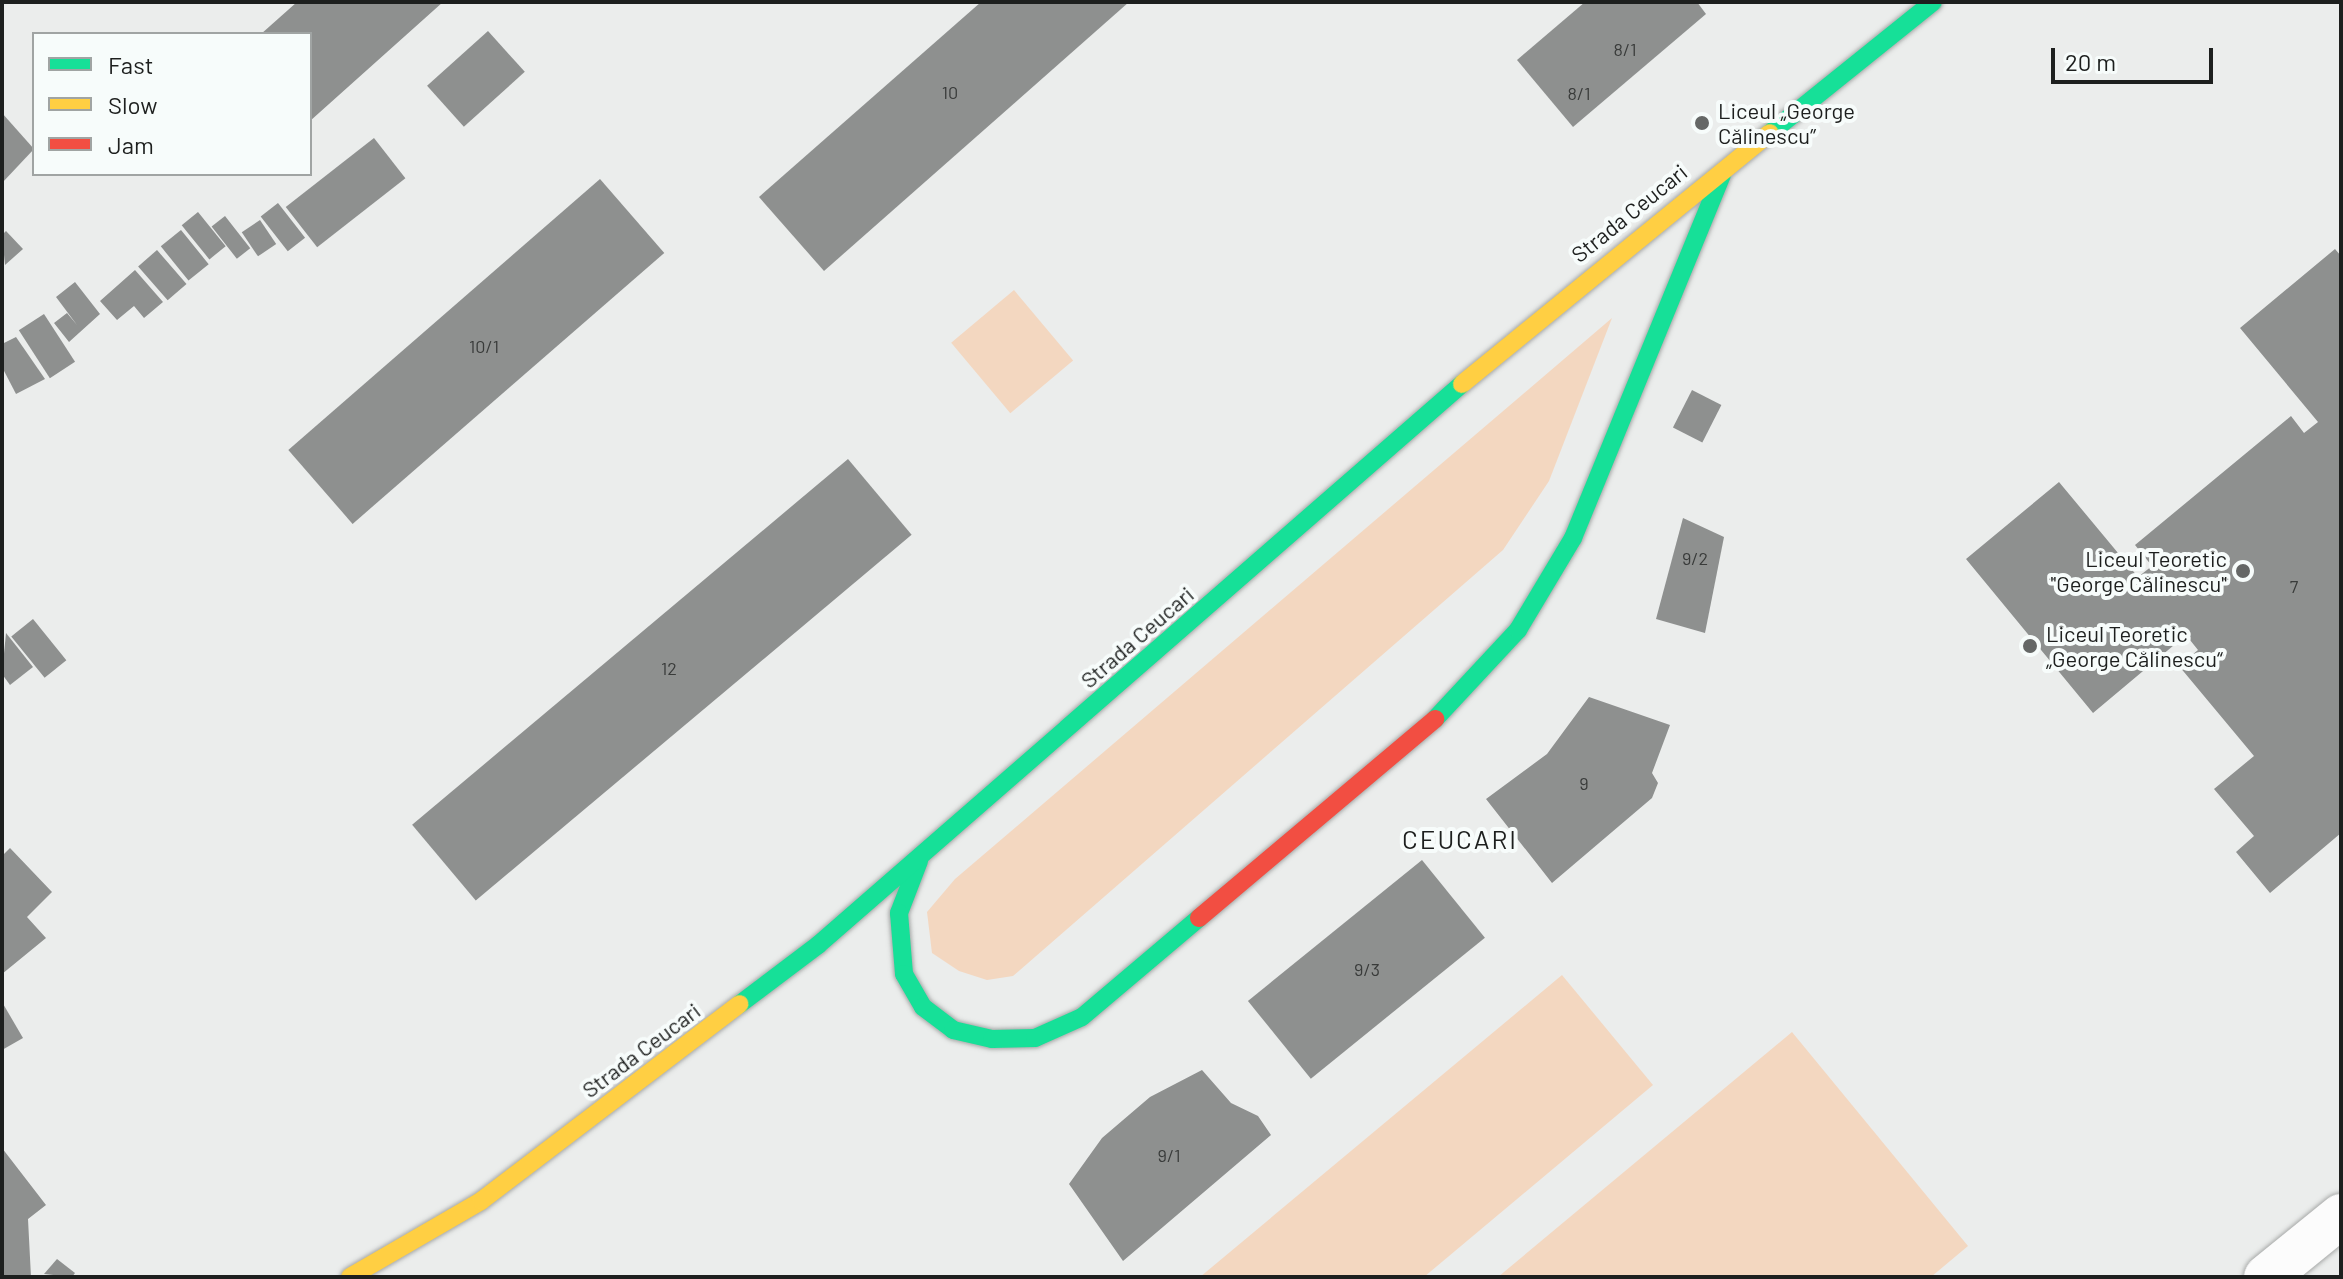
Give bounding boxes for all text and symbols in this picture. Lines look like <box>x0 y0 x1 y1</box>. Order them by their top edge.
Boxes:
legend <box>32 32 312 176</box>
scale bar <box>2055 32 2217 82</box>
house number: 8/1 <box>1614 38 1636 60</box>
text: 20 m <box>2065 47 2116 76</box>
text: Fast <box>108 50 153 79</box>
house number: 10 <box>942 81 958 103</box>
house number: 8/1 <box>1568 82 1590 104</box>
text: Slow <box>108 90 157 119</box>
place label: Liceul „George Călinescu” <box>1718 97 1855 148</box>
marker: Liceul „George Călinescu” <box>1693 114 1711 132</box>
text: Jam <box>108 130 154 159</box>
street label: Strada Ceucari <box>1566 158 1692 268</box>
house number: 10/1 <box>469 335 499 357</box>
place label: Liceul Teoretic "George Călinescu" <box>2050 545 2227 596</box>
house number: 9/2 <box>1682 547 1708 569</box>
marker: Liceul Teoretic "George Călinescu" <box>2234 562 2252 580</box>
house number: 7 <box>2290 575 2298 597</box>
street label: Strada Ceucari <box>1075 581 1199 693</box>
place label: Liceul Teoretic „George Călinescu“ <box>2046 620 2223 672</box>
marker: Liceul Teoretic „George Călinescu“ <box>2021 637 2039 655</box>
house number: 12 <box>661 657 677 679</box>
house number: 9 <box>1579 772 1589 794</box>
district label: CEUCARI <box>1402 823 1518 855</box>
house number: 9/3 <box>1354 958 1380 980</box>
street label: Strada Ceucari <box>577 997 705 1103</box>
house number: 9/1 <box>1158 1144 1180 1166</box>

